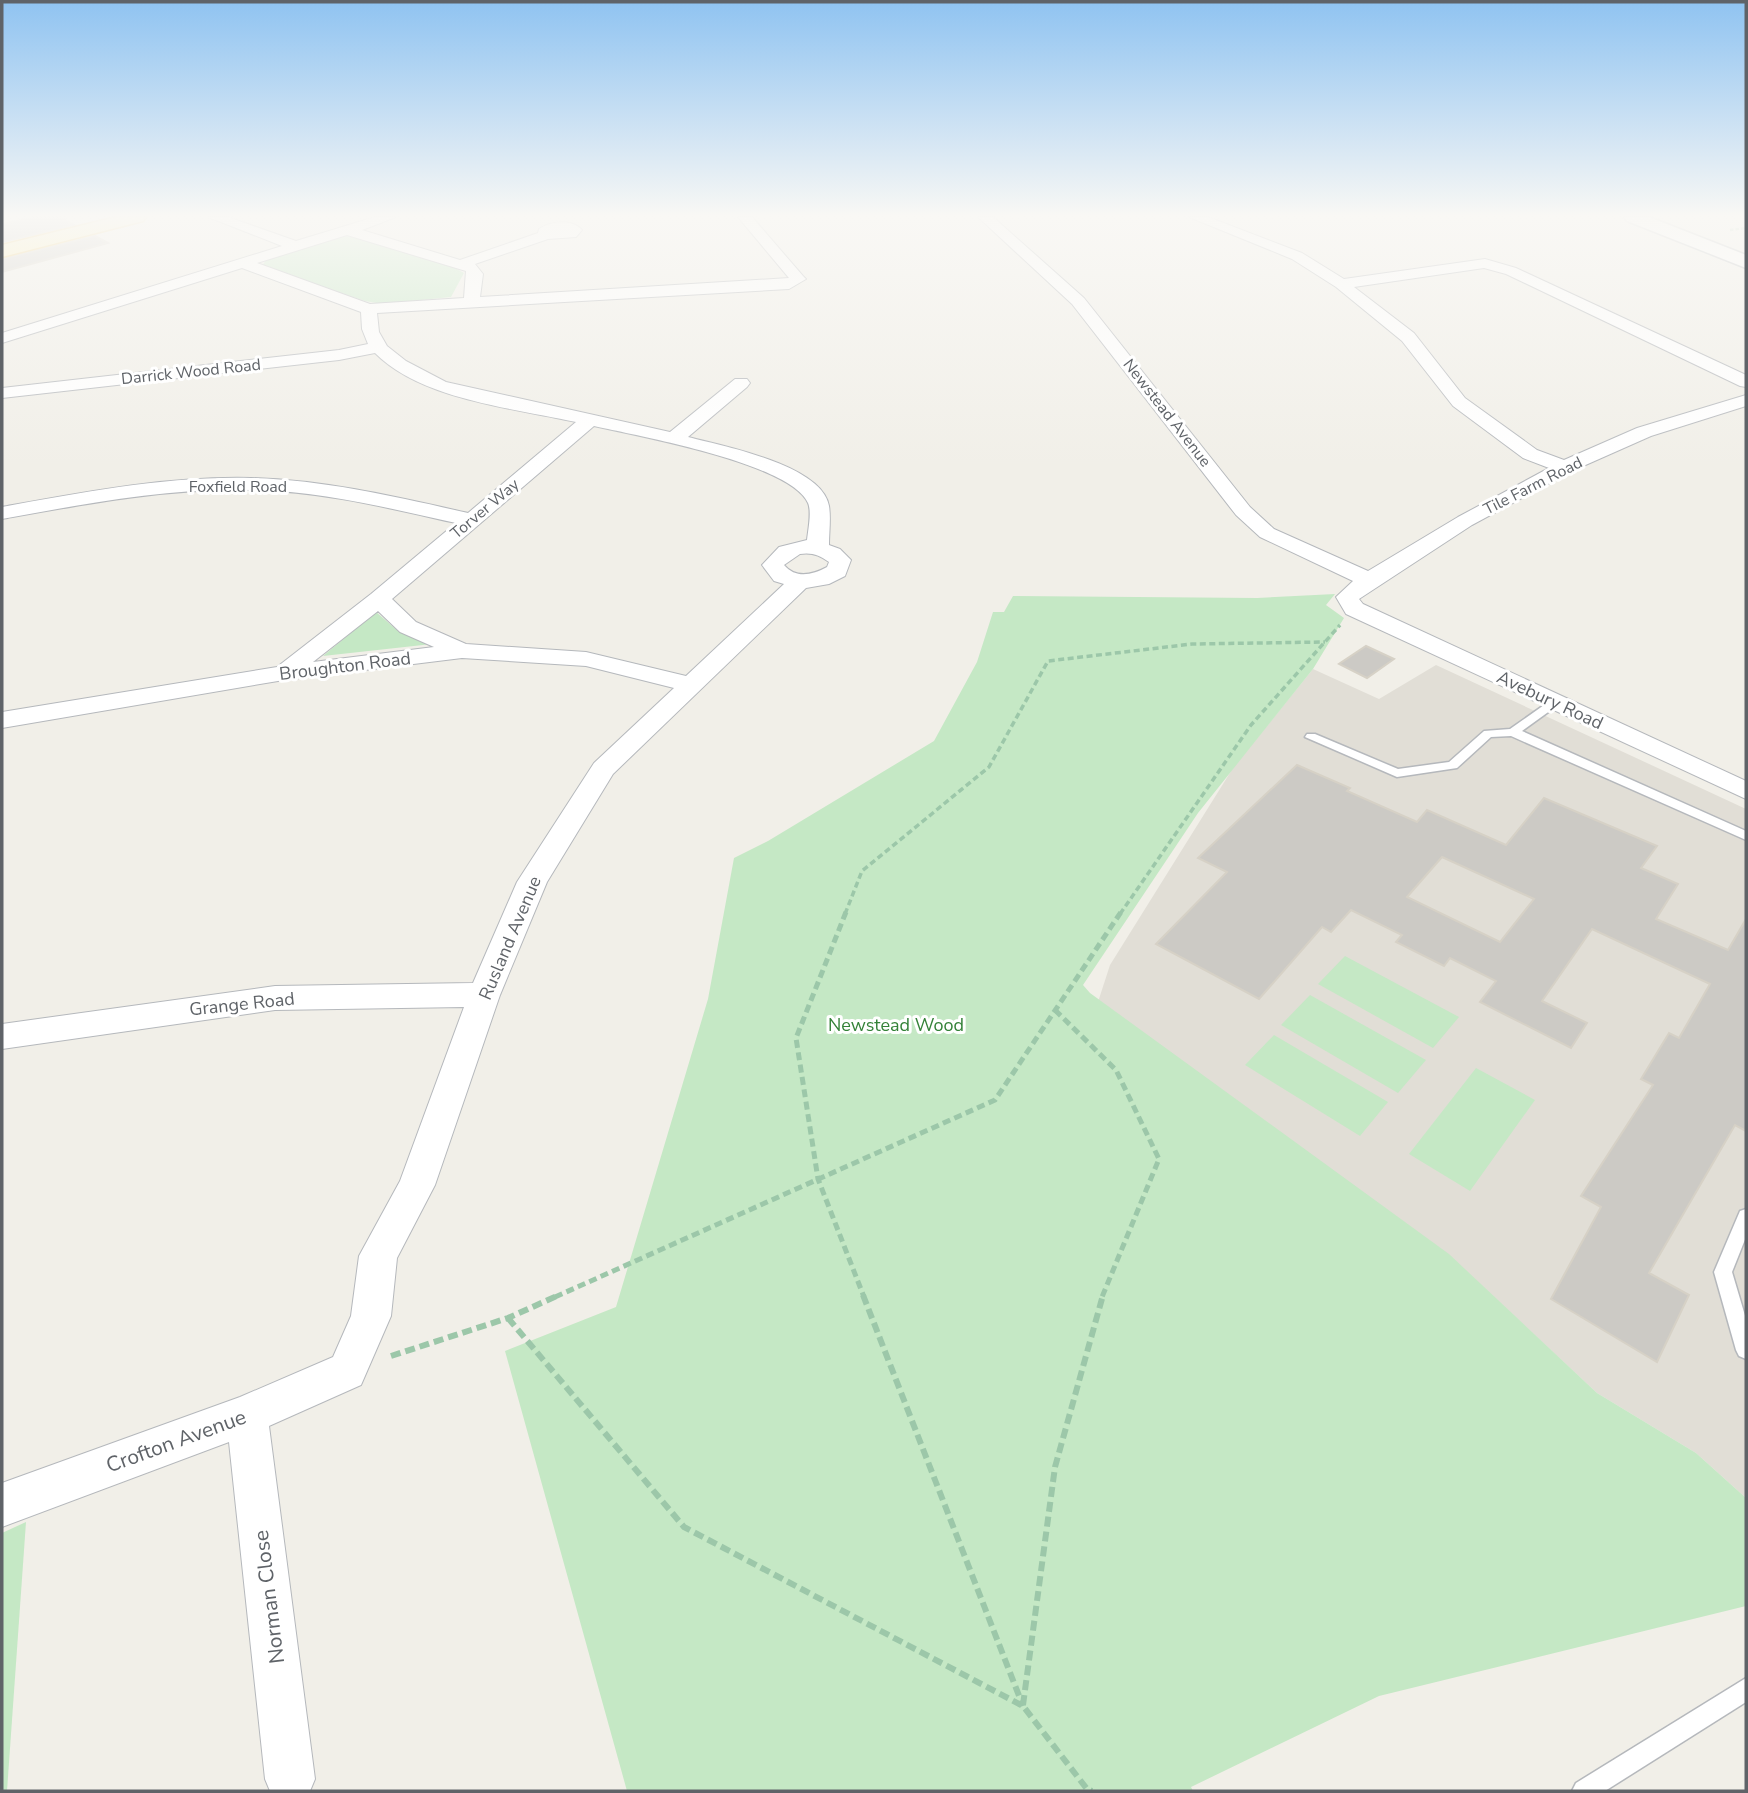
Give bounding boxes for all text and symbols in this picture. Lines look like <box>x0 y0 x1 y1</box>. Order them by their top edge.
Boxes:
street label: Darrick Wood Road <box>120 354 262 390</box>
street label: Newstead Avenue <box>1118 354 1216 472</box>
street label: Tile Farm Road <box>1480 452 1586 520</box>
street label: Torver Way <box>446 473 525 544</box>
street label: Foxfield Road <box>189 476 287 498</box>
street label: Broughton Road <box>278 646 412 686</box>
street label: Avebury Road <box>1493 665 1607 735</box>
street label: Rusland Avenue <box>473 872 547 1004</box>
street label: Grange Road <box>188 987 296 1021</box>
park label: Newstead Wood <box>828 1013 964 1037</box>
street label: Crofton Avenue <box>102 1403 250 1479</box>
street label: Norman Close <box>247 1529 291 1665</box>

